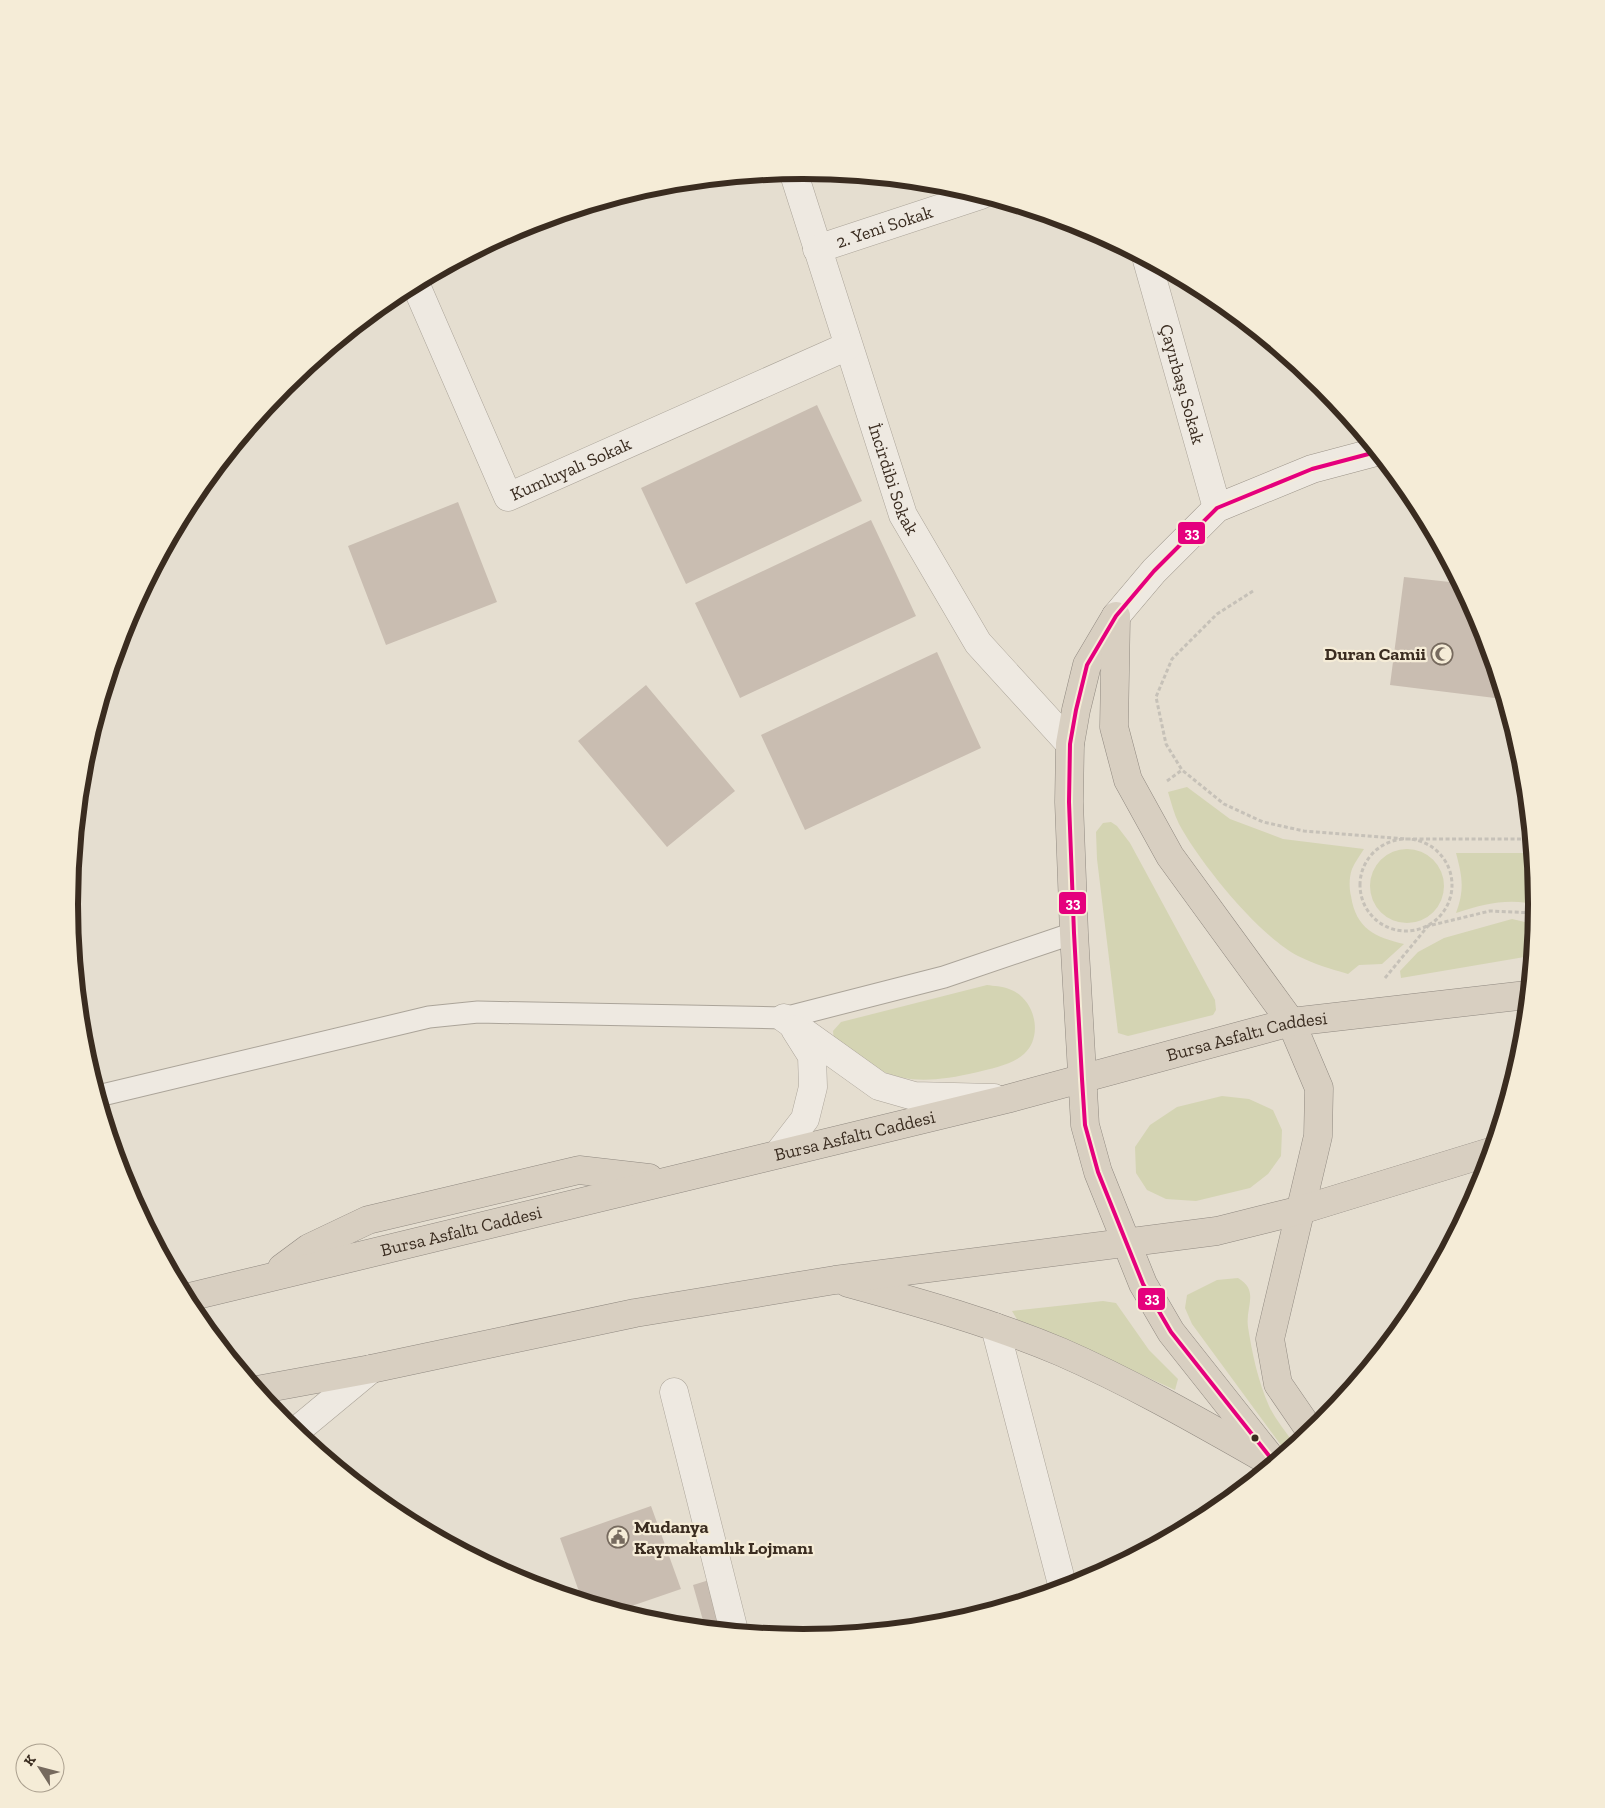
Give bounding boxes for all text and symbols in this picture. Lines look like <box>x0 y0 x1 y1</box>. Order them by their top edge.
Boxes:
street label: 2. Yeni Sokak <box>833 200 936 253</box>
street label: Çayırbaşı Sokak <box>1155 322 1210 447</box>
street label: İncirdibi Sokak <box>863 421 924 540</box>
street label: Kumluyalı Sokak <box>507 432 635 506</box>
line badge: 33 <box>1177 521 1206 545</box>
text: 33 <box>1185 525 1200 542</box>
mosque icon: Duran Camii <box>1430 642 1454 666</box>
place label: Duran Camii <box>1325 643 1427 665</box>
line badge: 33 <box>1058 891 1087 915</box>
text: 33 <box>1066 895 1081 912</box>
street label: Bursa Asfaltı Caddesi <box>1164 1007 1328 1066</box>
street label: Bursa Asfaltı Caddesi <box>772 1106 937 1166</box>
street label: Bursa Asfaltı Caddesi <box>378 1201 544 1261</box>
line badge: 33 <box>1137 1287 1166 1311</box>
text: 33 <box>1145 1290 1160 1307</box>
unlabelled marker <box>1250 1433 1260 1443</box>
place label: Mudanya Kaymakamlık Lojmanı <box>634 1516 814 1559</box>
public building icon: Mudanya Kaymakamlık Lojmanı <box>606 1525 630 1549</box>
north arrow <box>15 1743 65 1793</box>
text: K <box>20 1751 40 1769</box>

